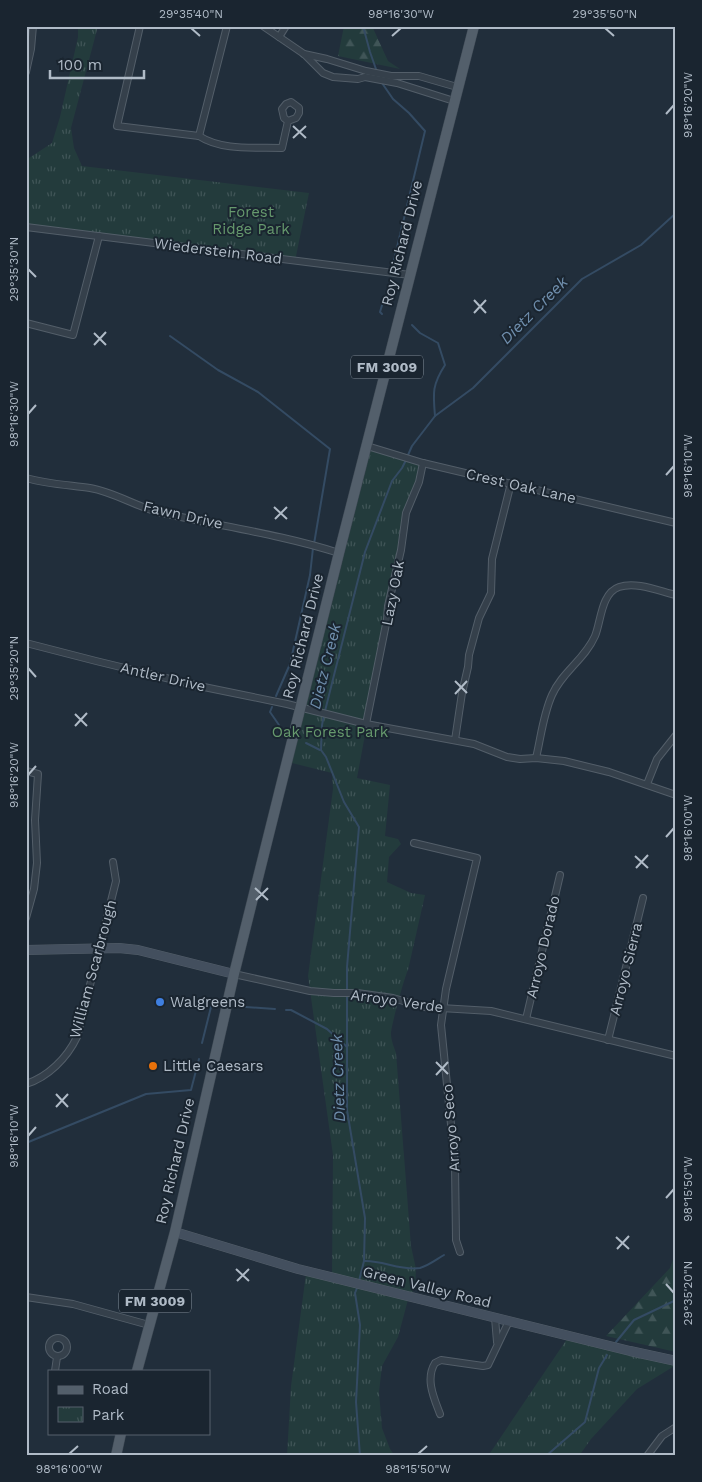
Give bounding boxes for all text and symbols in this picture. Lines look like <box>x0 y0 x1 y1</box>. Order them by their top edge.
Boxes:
text: 29°35'40"N <box>159 7 223 21</box>
text: 98°16'30"W <box>368 7 434 21</box>
text: 29°35'50"N <box>573 7 637 21</box>
scale bar <box>50 48 144 80</box>
text: 100 m <box>58 56 102 74</box>
text: 98°16'20"W <box>681 72 695 138</box>
street label: Roy Richard Drive <box>378 178 426 308</box>
park label: Forest Ridge Park <box>212 203 290 238</box>
street label: Wiederstein Road <box>153 234 283 268</box>
text: 29°35'30"N <box>7 237 21 301</box>
water label: Dietz Creek <box>496 271 573 348</box>
road number: FM 3009 <box>351 356 423 378</box>
text: 98°16'30"W <box>7 381 21 447</box>
text: 98°16'10"W <box>681 434 695 498</box>
street label: Crest Oak Lane <box>464 465 578 507</box>
street label: Fawn Drive <box>142 497 224 533</box>
street label: Lazy Oak <box>378 558 408 627</box>
street label: Roy Richard Drive <box>279 571 327 701</box>
water label: Dietz Creek <box>305 620 345 711</box>
text: 29°35'20"N <box>7 636 21 700</box>
street label: Antler Drive <box>119 658 207 696</box>
park label: Oak Forest Park <box>272 723 389 741</box>
text: 98°16'20"W <box>7 742 21 808</box>
text: 98°16'00"W <box>681 794 695 861</box>
street label: Arroyo Dorado <box>522 894 564 1000</box>
street label: William Scarbrough <box>66 898 120 1040</box>
street label: Arroyo Sierra <box>606 920 646 1017</box>
street label: Arroyo Verde <box>349 986 445 1016</box>
place label: Walgreens <box>170 993 245 1011</box>
marker: Walgreens <box>154 996 166 1008</box>
water label: Dietz Creek <box>327 1033 349 1122</box>
place label: Little Caesars <box>163 1057 264 1075</box>
marker: Little Caesars <box>147 1060 159 1072</box>
street label: Arroyo Seco <box>438 1083 464 1173</box>
street label: Roy Richard Drive <box>152 1096 198 1226</box>
text: 98°16'10"W <box>7 1104 21 1168</box>
text: 98°15'50"W <box>681 1156 695 1222</box>
text: 29°35'20"N <box>681 1261 695 1325</box>
street label: Green Valley Road <box>361 1262 493 1312</box>
road number: FM 3009 <box>119 1290 191 1312</box>
legend <box>48 1370 210 1434</box>
text: Road <box>92 1380 129 1398</box>
text: Park <box>92 1406 125 1424</box>
text: 98°16'00"W <box>36 1462 103 1476</box>
text: 98°15'50"W <box>385 1462 451 1476</box>

